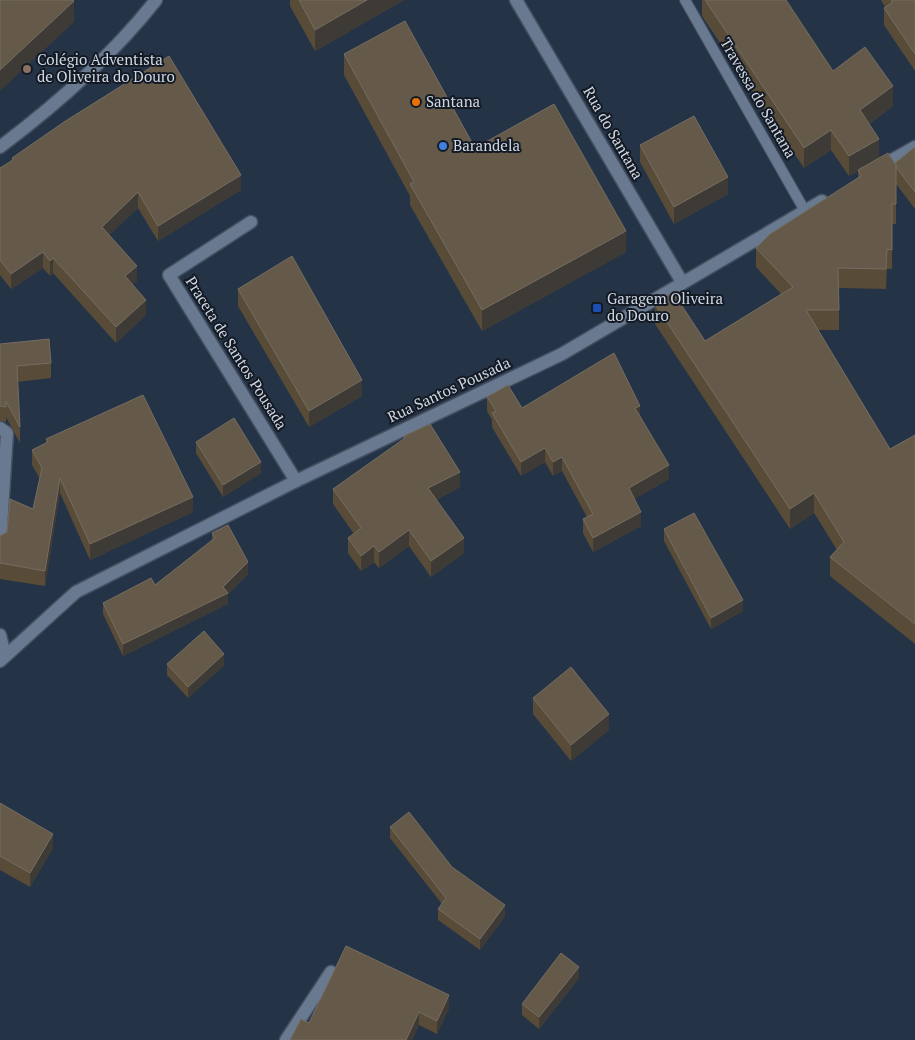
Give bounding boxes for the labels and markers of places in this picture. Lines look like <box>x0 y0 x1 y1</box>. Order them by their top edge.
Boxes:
place label: Colégio Adventista de Oliveira do Douro <box>37 49 175 86</box>
marker: Colégio Adventista de Oliveira do Douro <box>21 63 33 75</box>
place label: Santana <box>426 91 481 111</box>
marker: Santana <box>410 96 422 108</box>
place label: Barandela <box>453 135 520 155</box>
marker: Barandela <box>437 140 449 152</box>
place label: Garagem Oliveira do Douro <box>607 288 724 325</box>
marker: Garagem Oliveira do Douro <box>591 302 603 314</box>

